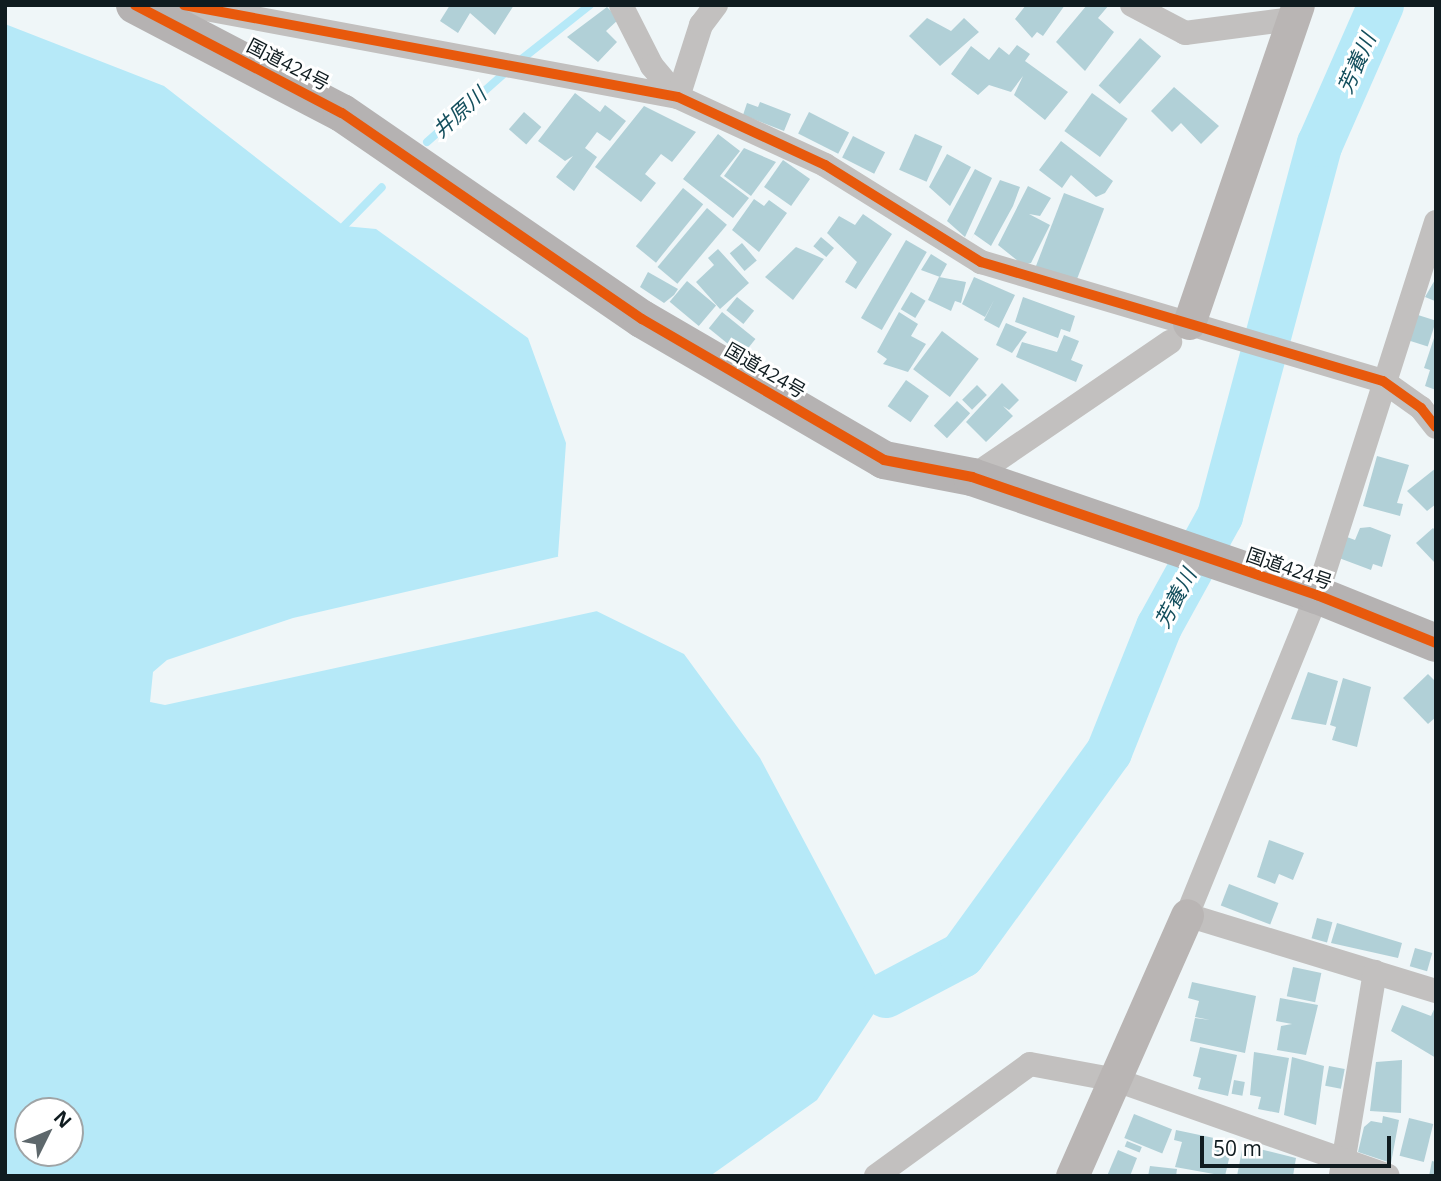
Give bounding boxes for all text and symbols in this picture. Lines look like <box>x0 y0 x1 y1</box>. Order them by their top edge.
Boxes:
water label: 芳養川 <box>1332 29 1380 97</box>
street label: 国道424号 <box>243 35 333 95</box>
water label: 井原川 <box>427 82 491 142</box>
street label: 国道424号 <box>721 339 809 403</box>
street label: 国道424号 <box>1243 544 1335 594</box>
water label: 芳養川 <box>1149 564 1201 632</box>
north arrow <box>14 1097 84 1167</box>
text: N <box>48 1105 78 1134</box>
scale bar <box>1203 1122 1394 1166</box>
text: 50 m <box>1213 1134 1262 1162</box>

